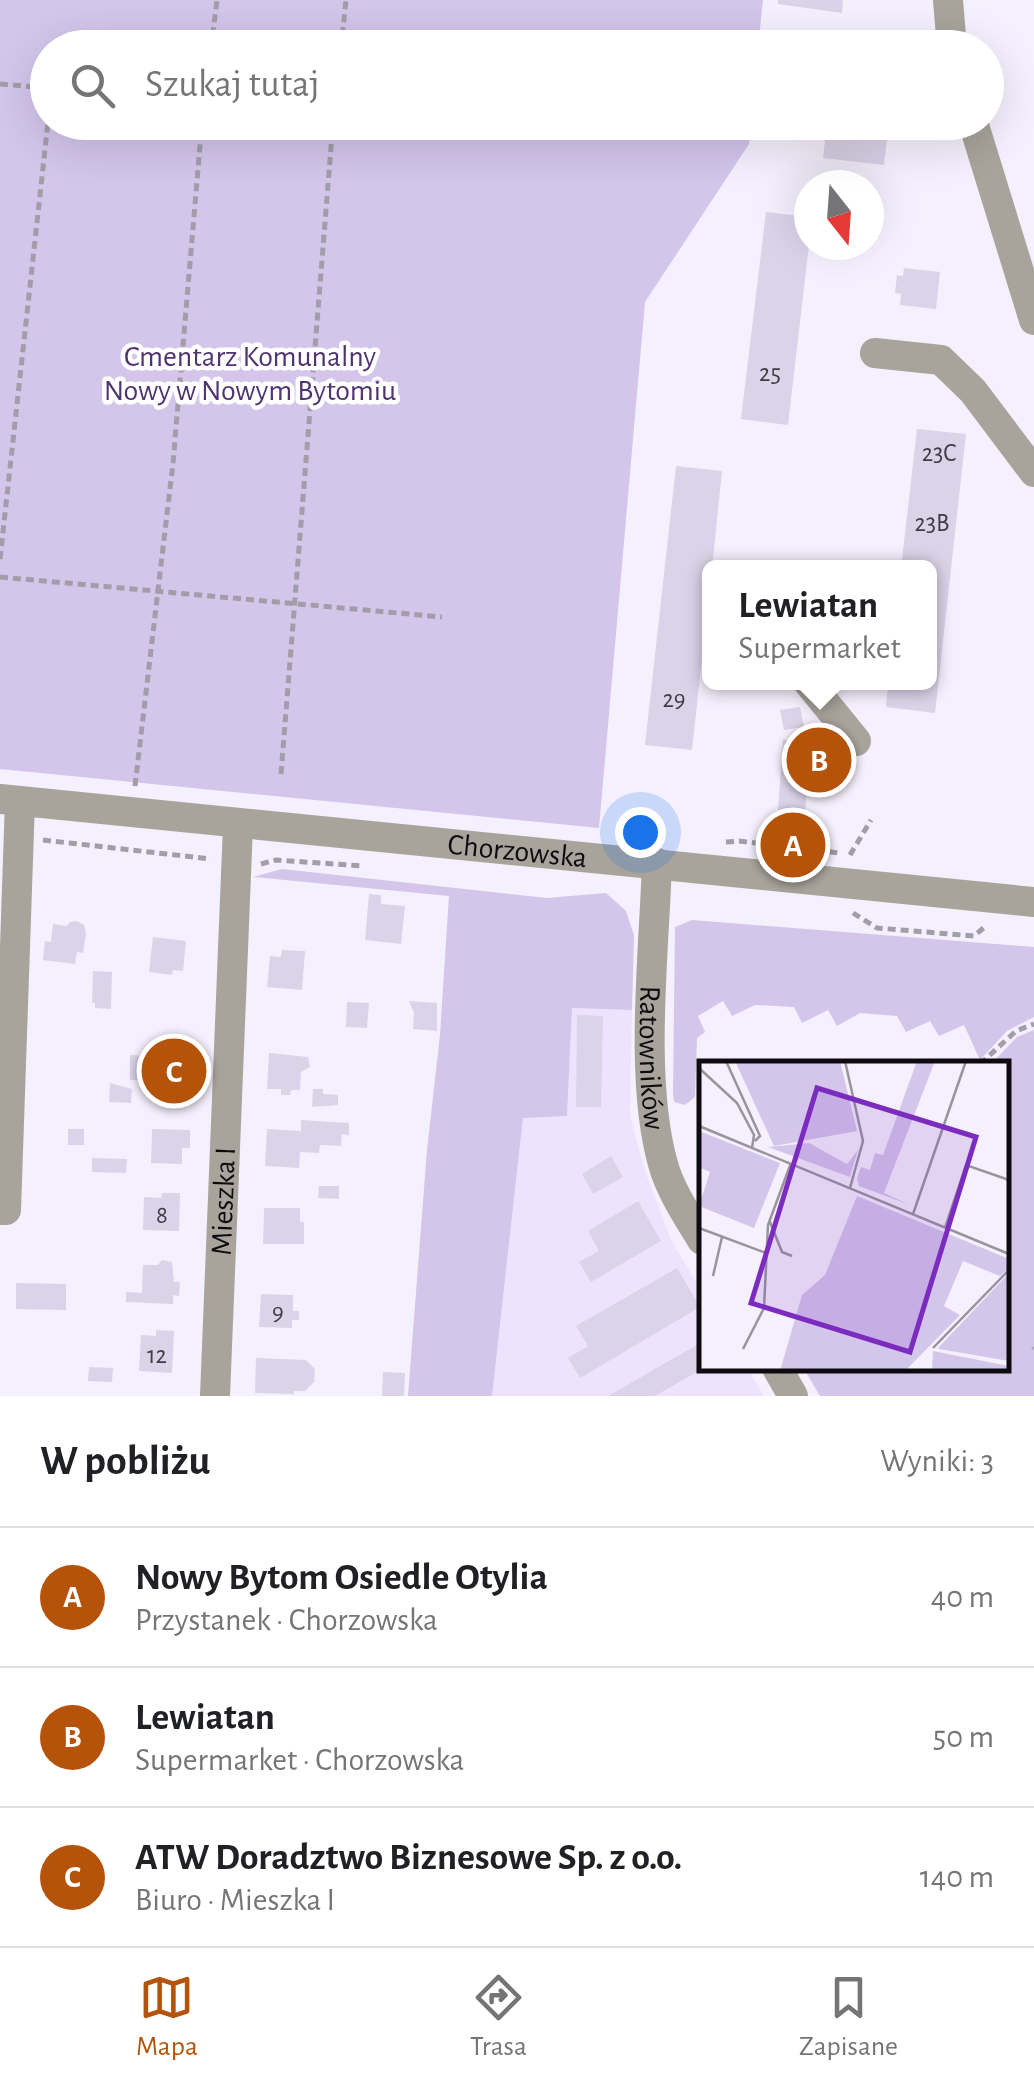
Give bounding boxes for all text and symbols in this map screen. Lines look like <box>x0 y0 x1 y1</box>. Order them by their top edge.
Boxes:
search box <box>30 30 1004 140</box>
icon: search <box>65 58 120 113</box>
text: Szukaj tutaj <box>145 66 320 104</box>
north arrow <box>794 170 884 260</box>
park label: Cmentarz Komunalny Nowy w Nowym Bytomiu <box>104 342 396 406</box>
house number: 25 <box>759 361 781 386</box>
house number: 23C <box>922 441 956 466</box>
house number: 23B <box>914 511 950 536</box>
popup <box>702 560 937 690</box>
text: Lewiatan <box>738 587 878 625</box>
text: Supermarket <box>738 632 901 664</box>
house number: 29 <box>662 687 686 712</box>
pin: B <box>786 722 852 798</box>
your location <box>615 807 666 858</box>
pin: A <box>760 808 826 882</box>
street label: Chorzowska <box>446 830 588 873</box>
street label: Ratowników <box>634 985 669 1132</box>
pin: C <box>142 1034 206 1108</box>
inset map <box>699 1061 1009 1371</box>
street label: Mieszka I <box>207 1147 241 1256</box>
house number: 8 <box>156 1203 168 1228</box>
house number: 9 <box>272 1300 284 1325</box>
house number: 12 <box>147 1343 167 1368</box>
text: W pobliżu <box>40 1440 210 1482</box>
text: Wyniki: 3 <box>880 1445 994 1477</box>
text: Nowy Bytom Osiedle Otylia <box>135 1559 548 1597</box>
text: A <box>63 1581 82 1613</box>
text: 40 m <box>931 1581 994 1613</box>
text: Przystanek · Chorzowska <box>135 1604 438 1636</box>
text: Lewiatan <box>135 1699 275 1737</box>
text: B <box>63 1721 82 1753</box>
text: 50 m <box>933 1721 994 1753</box>
text: Supermarket · Chorzowska <box>135 1744 464 1776</box>
text: ATW Doradztwo Biznesowe Sp. z o.o. <box>135 1839 682 1877</box>
text: C <box>64 1861 81 1893</box>
text: 140 m <box>920 1861 994 1893</box>
text: Biuro · Mieszka I <box>135 1884 335 1916</box>
tab: Mapa <box>136 1970 198 2064</box>
tab: Trasa <box>470 1970 527 2064</box>
tab: Zapisane <box>799 1970 898 2064</box>

